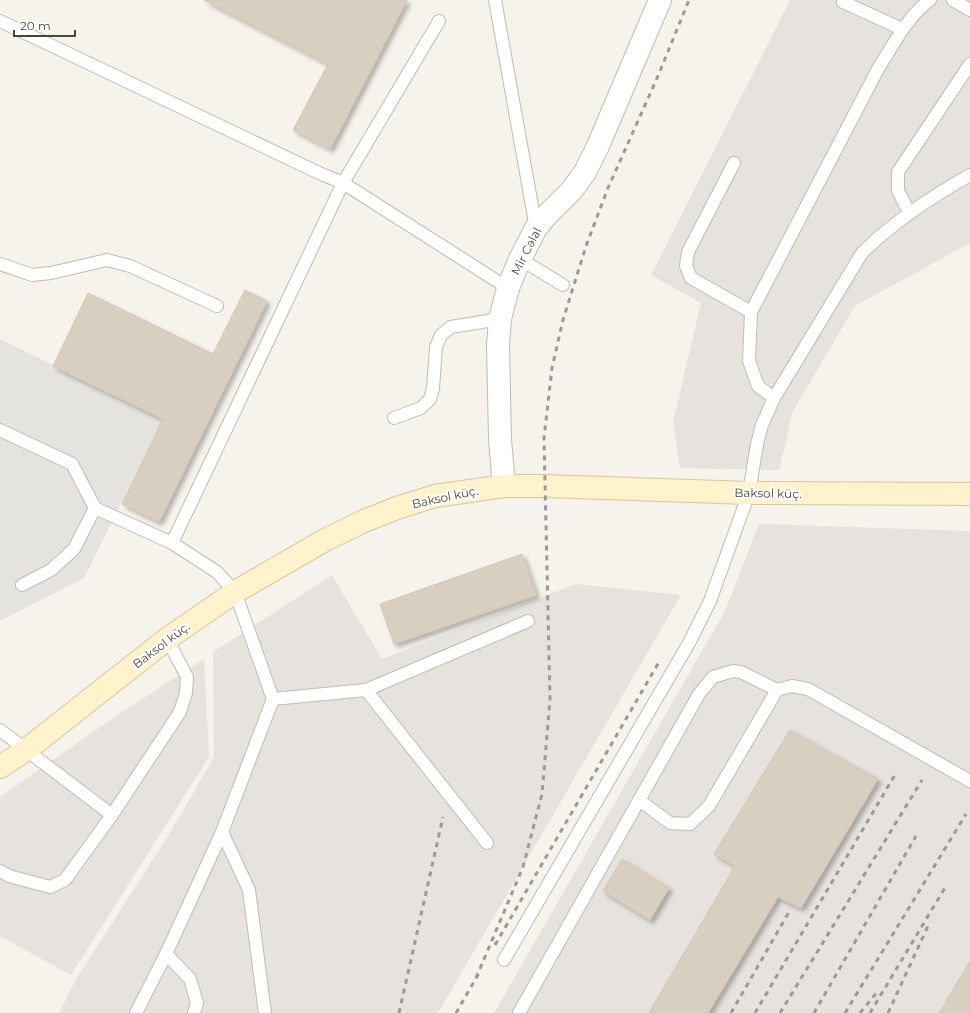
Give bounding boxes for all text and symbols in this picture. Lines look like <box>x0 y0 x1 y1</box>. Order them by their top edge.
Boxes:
scale bar <box>14 12 75 38</box>
text: 20 m <box>20 18 51 33</box>
street label: Mir Cəlal <box>508 225 544 277</box>
street label: Baksol küç. <box>410 483 480 511</box>
street label: Baksol küç. <box>734 485 802 501</box>
street label: Baksol küç. <box>130 619 192 671</box>

